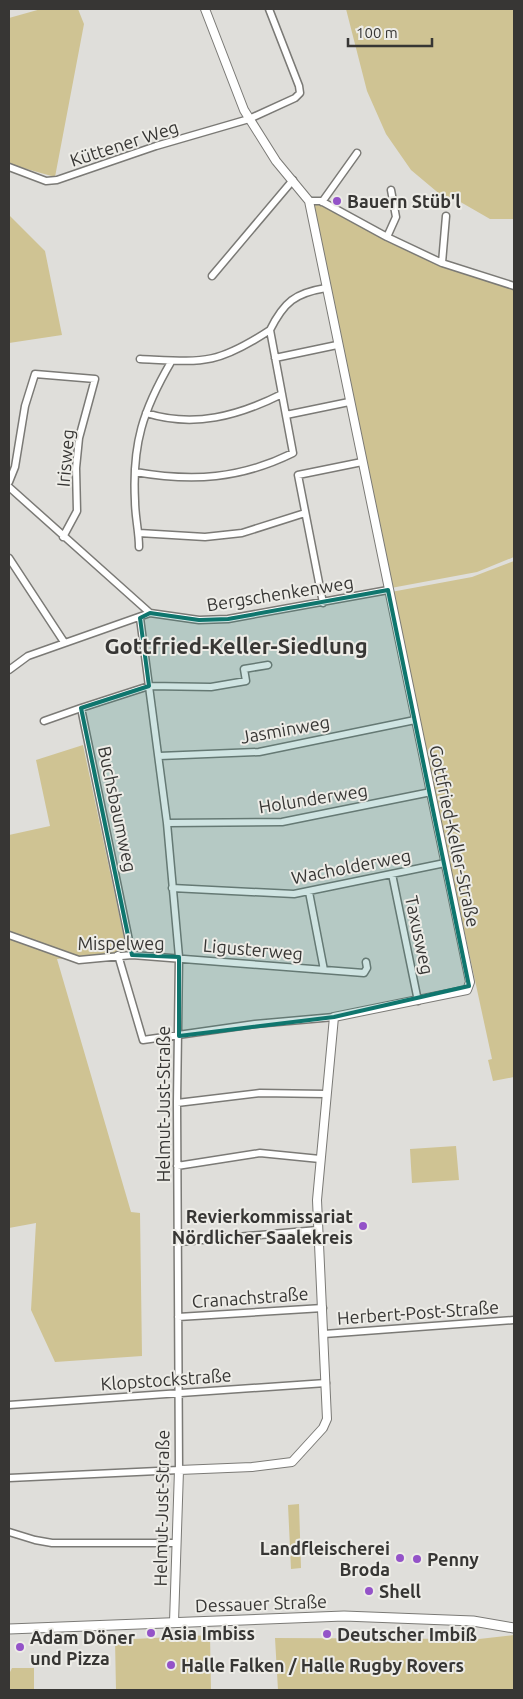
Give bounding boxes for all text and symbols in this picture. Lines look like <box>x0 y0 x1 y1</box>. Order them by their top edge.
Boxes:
scale bar <box>348 15 432 47</box>
text: 100 m <box>356 24 398 41</box>
street label: Küttener Weg <box>67 116 181 170</box>
place label: Bauern Stüb'l <box>347 191 461 211</box>
marker: Bauern Stüb'l <box>331 195 343 207</box>
street label: Irisweg <box>53 428 77 488</box>
street label: Bergschenkenweg <box>205 572 355 614</box>
district label: Gottfried-Keller-Siedlung <box>104 633 368 658</box>
street label: Jasminweg <box>239 711 331 747</box>
street label: Gottfried-Keller-Straße <box>426 743 484 929</box>
street label: Buchsbaumweg <box>95 744 141 874</box>
street label: Holunderweg <box>257 780 369 816</box>
street label: Wacholderweg <box>290 845 412 887</box>
street label: Taxusweg <box>402 894 438 976</box>
street label: Mispelweg <box>77 933 165 953</box>
street label: Ligusterweg <box>202 935 304 963</box>
street label: Helmut-Just-Straße <box>153 1026 173 1182</box>
place label: Revierkommissariat Nördlicher Saalekreis <box>172 1206 353 1247</box>
marker: Revierkommissariat Nördlicher Saalekreis <box>357 1220 369 1232</box>
street label: Cranachstraße <box>191 1283 309 1311</box>
street label: Herbert-Post-Straße <box>336 1296 500 1328</box>
street label: Klopstockstraße <box>100 1364 232 1394</box>
street label: Helmut-Just-Straße <box>150 1430 172 1586</box>
place label: Landfleischerei Broda <box>260 1538 390 1579</box>
place label: Penny <box>427 1549 479 1569</box>
marker: Landfleischerei Broda <box>394 1552 406 1564</box>
marker: Penny <box>411 1553 423 1565</box>
place label: Shell <box>379 1581 422 1601</box>
marker: Shell <box>363 1585 375 1597</box>
street label: Dessauer Straße <box>195 1591 327 1615</box>
place label: Asia Imbiss <box>161 1623 255 1643</box>
place label: Deutscher Imbiß <box>337 1624 477 1644</box>
place label: Adam Döner und Pizza <box>30 1627 136 1668</box>
marker: Asia Imbiss <box>145 1627 157 1639</box>
marker: Deutscher Imbiß <box>321 1628 333 1640</box>
marker: Adam Döner und Pizza <box>14 1641 26 1653</box>
place label: Halle Falken / Halle Rugby Rovers <box>181 1655 464 1675</box>
marker: Halle Falken / Halle Rugby Rovers <box>165 1659 177 1671</box>

